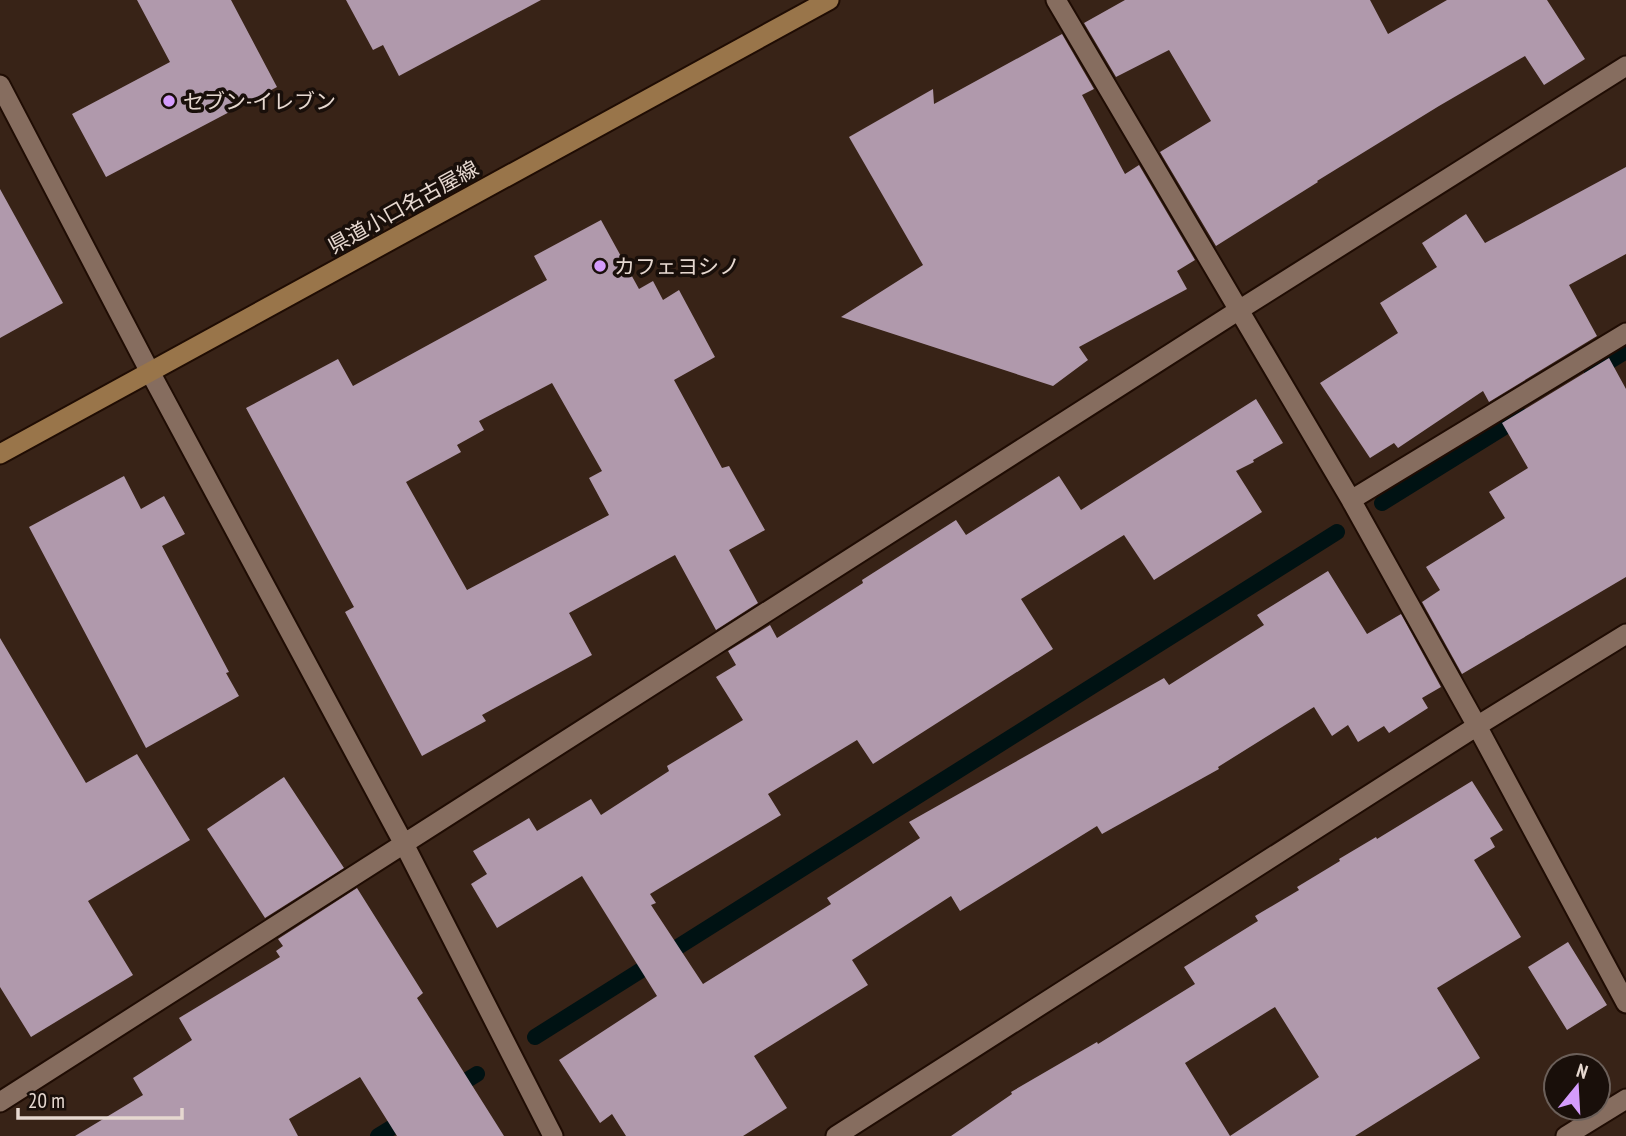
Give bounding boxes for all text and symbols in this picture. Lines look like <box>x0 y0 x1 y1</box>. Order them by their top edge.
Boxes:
place label: セブン-イレブン <box>183 88 336 115</box>
marker: セブン-イレブン <box>161 93 177 109</box>
street label: 県道小口名古屋線 <box>323 154 483 260</box>
place label: カフェヨシノ <box>614 253 740 280</box>
marker: カフェヨシノ <box>592 258 608 274</box>
north arrow <box>1542 1052 1612 1122</box>
text: N <box>1574 1058 1591 1084</box>
scale bar <box>18 1076 182 1120</box>
text: 20 m <box>28 1087 65 1114</box>

